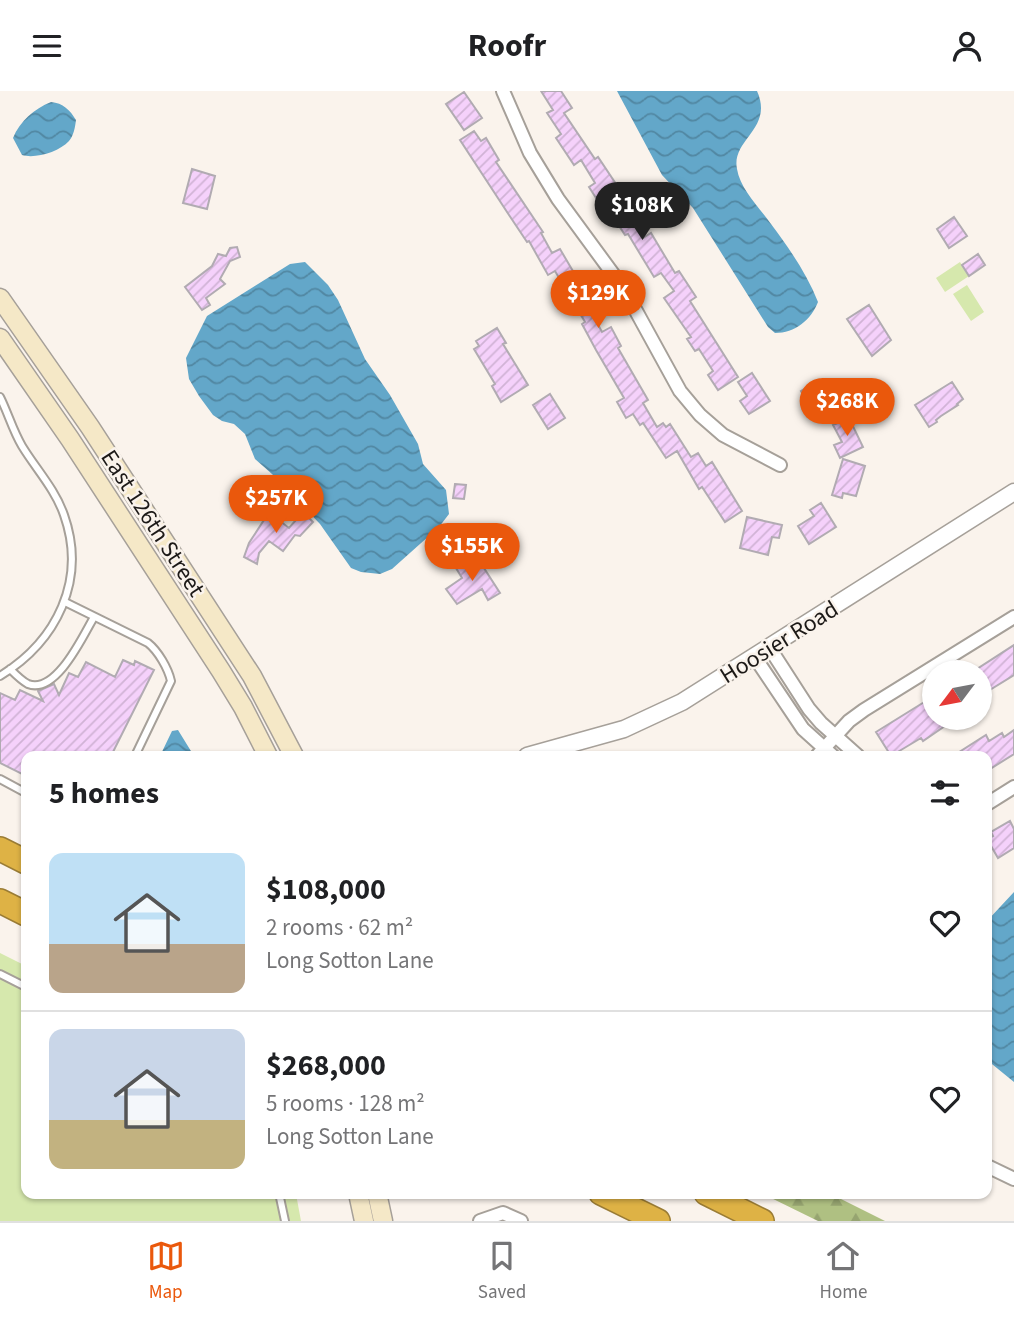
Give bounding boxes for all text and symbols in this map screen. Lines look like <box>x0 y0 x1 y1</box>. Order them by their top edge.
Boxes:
text: Roofr <box>468 23 546 69</box>
icon: menu <box>28 27 66 65</box>
icon: person <box>948 27 986 65</box>
pin: $108K <box>593 183 691 242</box>
text: $108K <box>611 188 673 221</box>
pin: $129K <box>549 271 647 330</box>
text: $129K <box>567 276 629 309</box>
pin: $268K <box>798 379 896 438</box>
text: $268K <box>816 384 878 417</box>
street label: East 126th Street <box>92 443 213 604</box>
pin: $257K <box>227 475 325 535</box>
text: $257K <box>245 481 307 514</box>
pin: $155K <box>423 524 521 583</box>
text: $155K <box>441 529 503 562</box>
street label: Hoosier Road <box>713 592 845 693</box>
north arrow <box>922 660 992 730</box>
map controls <box>922 660 992 730</box>
text: 5 homes <box>49 772 159 815</box>
icon: filters <box>926 774 964 812</box>
text: $108,000 <box>266 868 386 911</box>
icon: home <box>105 881 189 965</box>
icon: heart <box>926 904 964 942</box>
text: 2 rooms · 62 m² <box>266 911 413 944</box>
text: Long Sotton Lane <box>266 944 434 977</box>
text: $268,000 <box>266 1044 386 1087</box>
icon: home <box>105 1057 189 1141</box>
icon: heart <box>926 1080 964 1118</box>
text: 5 rooms · 128 m² <box>266 1087 425 1120</box>
text: Long Sotton Lane <box>266 1120 434 1153</box>
tab: Map <box>147 1237 185 1306</box>
tab: Saved <box>478 1237 526 1306</box>
tab: Home <box>820 1237 867 1306</box>

